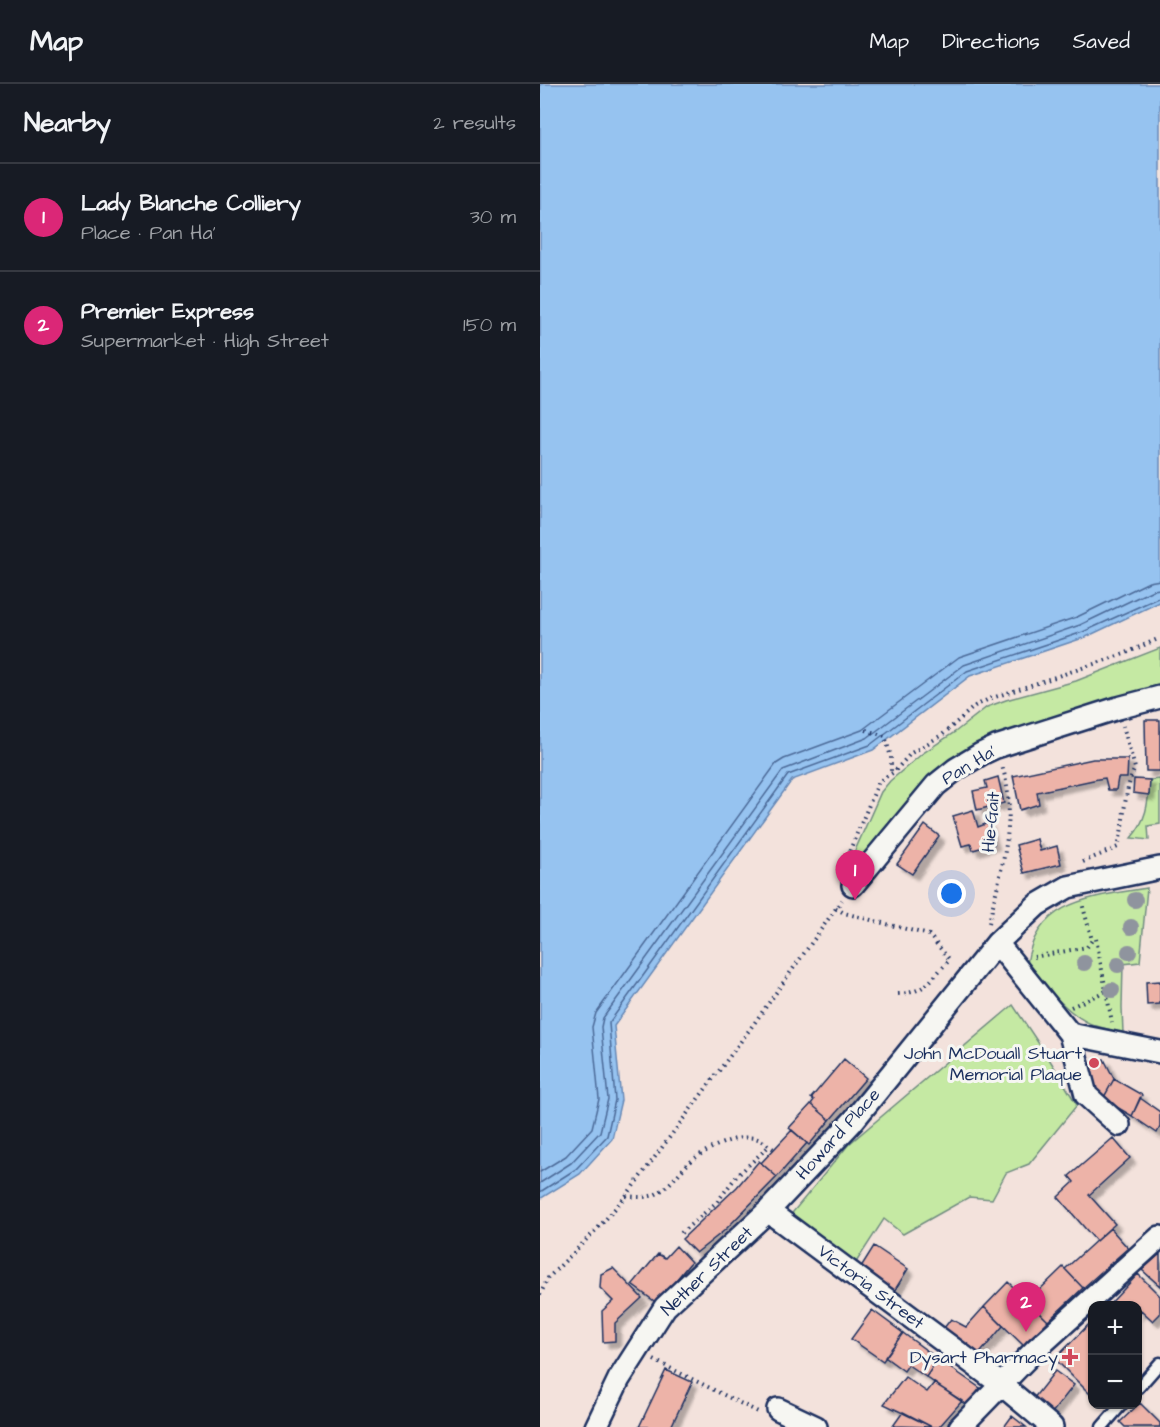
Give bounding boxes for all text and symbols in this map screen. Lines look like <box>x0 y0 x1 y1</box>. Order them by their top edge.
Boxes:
text: Map <box>30 22 83 61</box>
text: Map <box>869 27 909 56</box>
text: Directions <box>942 27 1040 56</box>
text: Saved <box>1073 27 1130 56</box>
text: Nearby <box>24 105 111 141</box>
text: 2 results <box>433 109 516 137</box>
text: Lady Blanche Colliery <box>81 188 301 219</box>
text: 1 <box>42 203 45 231</box>
text: 30 m <box>470 203 516 231</box>
text: Place · Pan Ha' <box>81 219 216 247</box>
text: Premier Express <box>81 296 254 327</box>
text: 2 <box>38 311 49 339</box>
text: 150 m <box>463 311 516 339</box>
text: Supermarket · High Street <box>81 327 329 355</box>
street label: Pan Ha' <box>937 739 1001 791</box>
street label: Hie-Gait <box>976 790 1006 853</box>
pin: 1 <box>836 850 874 900</box>
your location <box>937 879 966 908</box>
place label: John McDouall Stuart Memorial Plaque <box>904 1041 1083 1087</box>
marker: John McDouall Stuart Memorial Plaque <box>1087 1056 1101 1070</box>
street label: Howard Place <box>790 1082 886 1185</box>
street label: Nether Street <box>655 1220 759 1322</box>
street label: Victoria Street <box>813 1239 930 1336</box>
pin: 2 <box>1006 1282 1046 1332</box>
map controls <box>1088 1301 1142 1409</box>
button: + <box>1088 1301 1142 1355</box>
place label: Dysart Pharmacy <box>910 1345 1058 1371</box>
marker: Dysart Pharmacy <box>1063 1350 1077 1364</box>
button: − <box>1088 1355 1142 1409</box>

